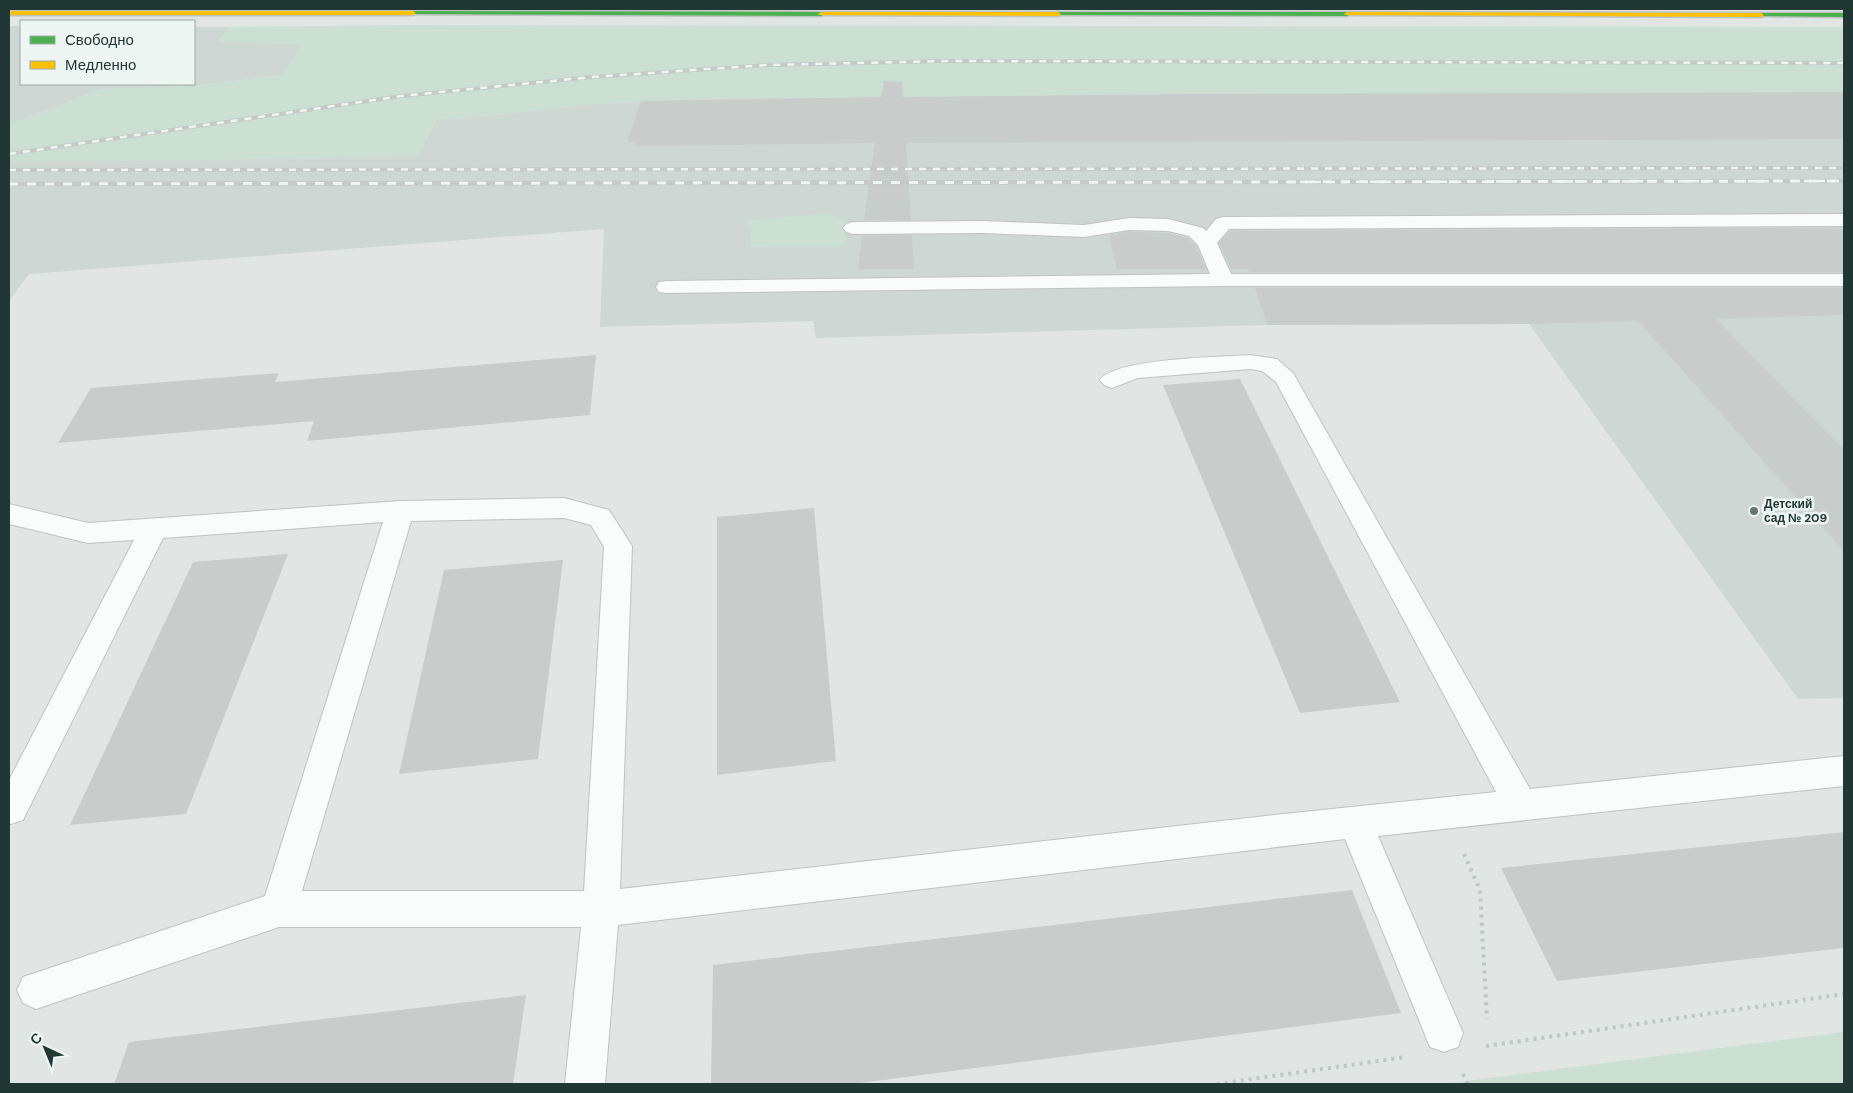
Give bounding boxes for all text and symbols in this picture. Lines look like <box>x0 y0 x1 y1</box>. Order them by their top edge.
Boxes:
legend <box>20 20 195 85</box>
text: Свободно <box>65 30 134 50</box>
text: Медленно <box>65 55 136 75</box>
place label: Детский сад № 209 <box>1764 496 1827 526</box>
marker: Детский сад № 209 <box>1748 505 1760 517</box>
north arrow <box>20 1023 70 1073</box>
text: С <box>26 1029 46 1049</box>

